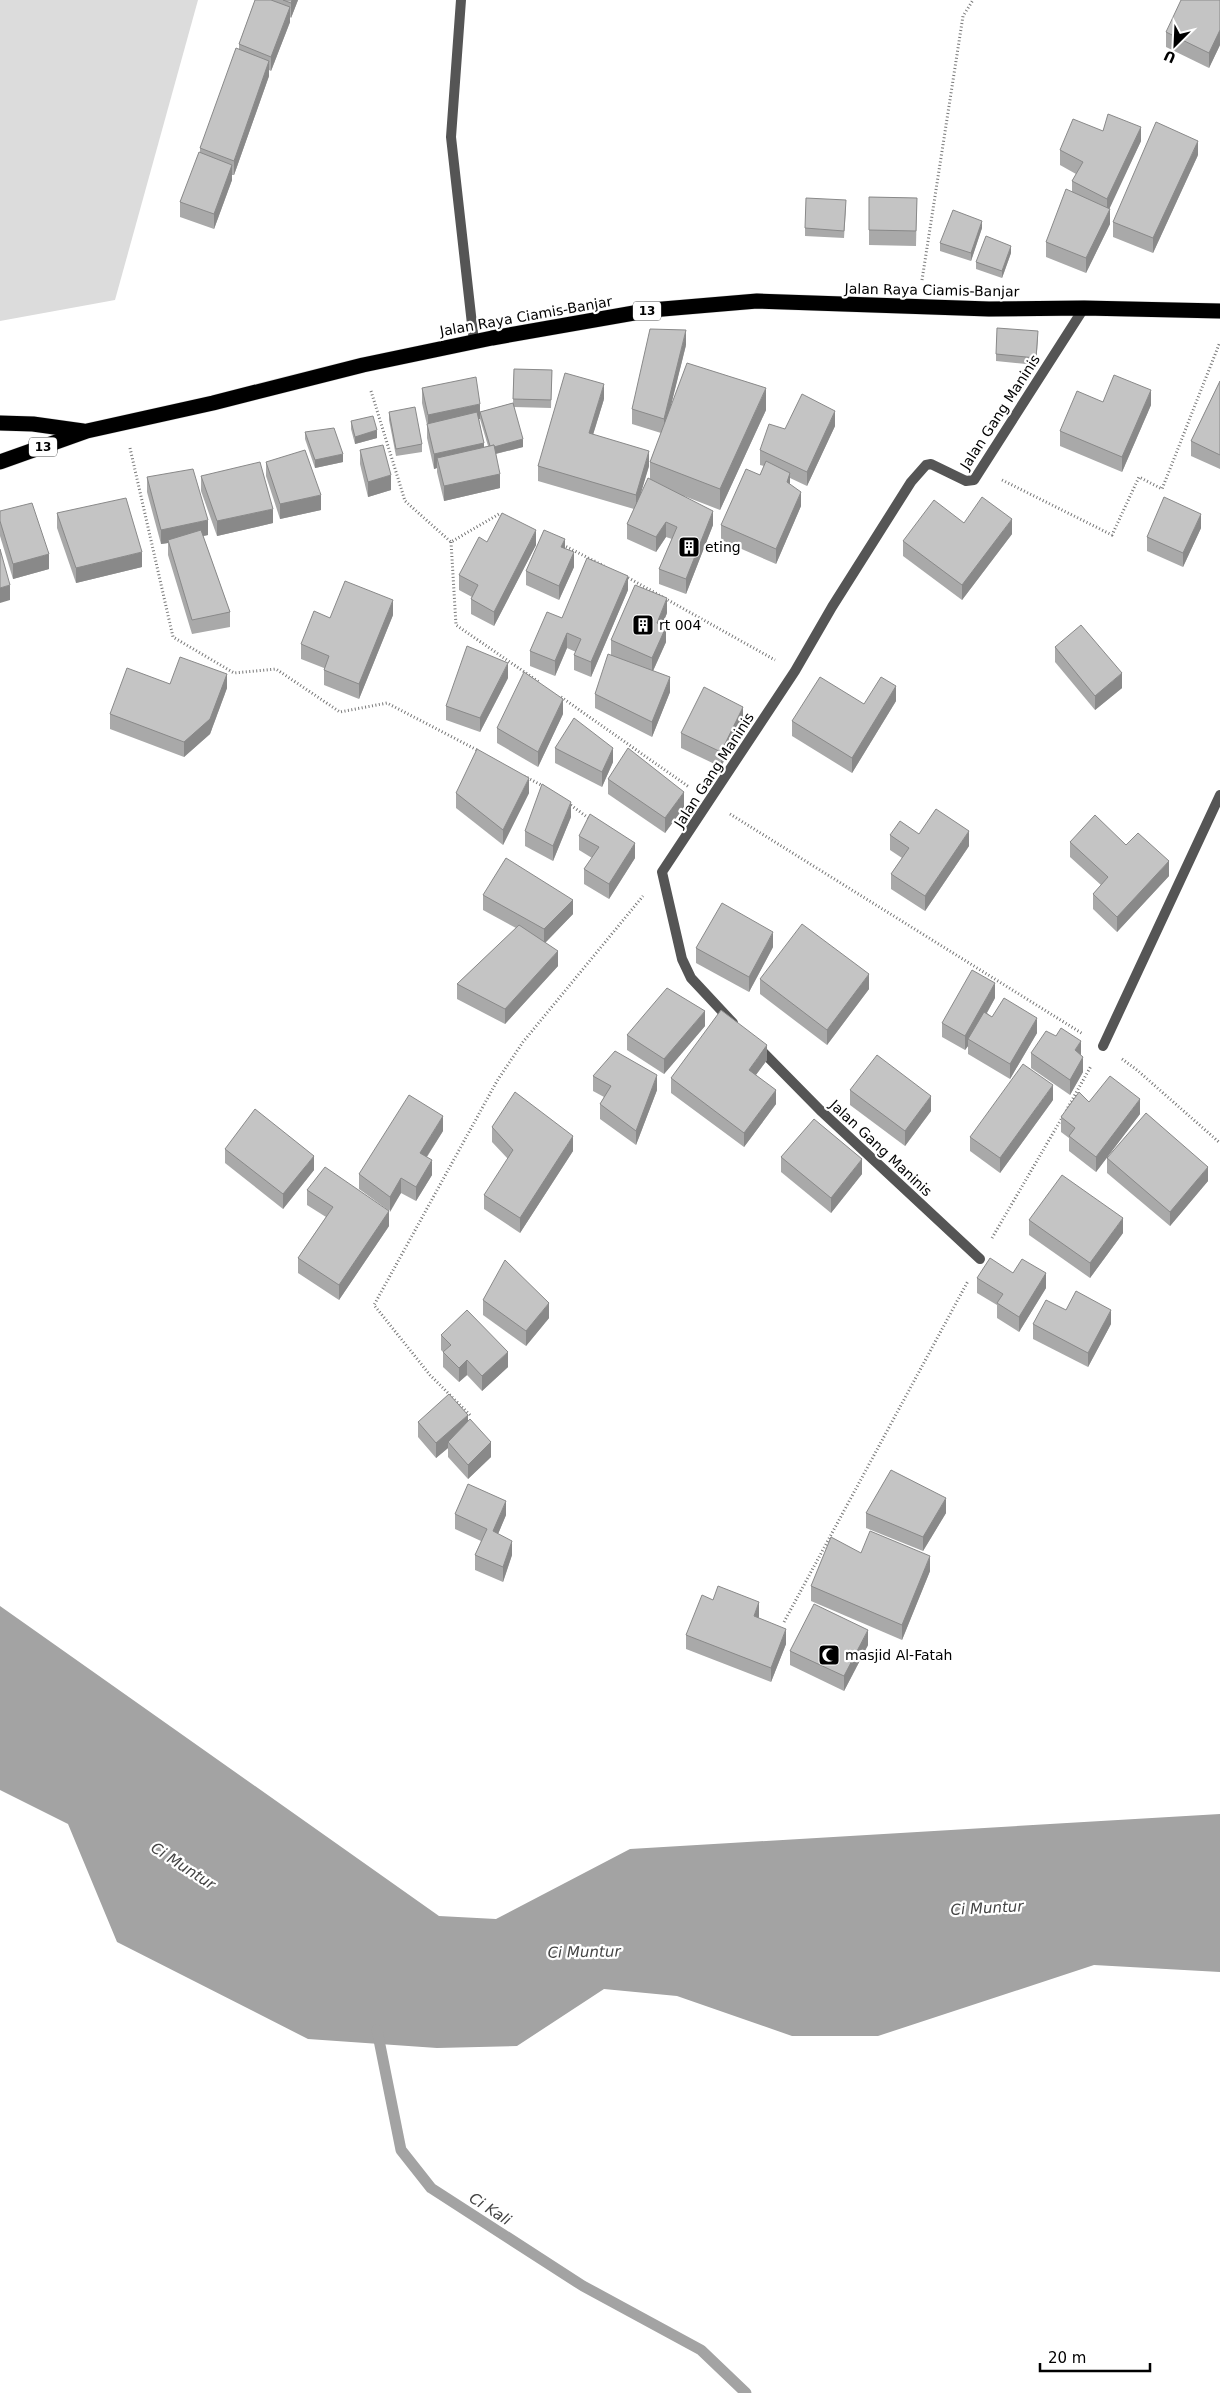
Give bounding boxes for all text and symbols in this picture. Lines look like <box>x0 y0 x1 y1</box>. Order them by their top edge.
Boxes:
north arrow <box>1150 20 1200 70</box>
text: U <box>1161 47 1178 66</box>
street label: Jalan Raya Ciamis-Banjar <box>844 280 1020 300</box>
street label: Jalan Raya Ciamis-Banjar <box>438 293 614 339</box>
road number: 13 <box>633 302 661 321</box>
street label: Jalan Gang Maninis <box>956 352 1043 473</box>
road number: 13 <box>29 438 57 457</box>
building icon: eting <box>677 535 701 559</box>
place label: eting <box>705 539 741 555</box>
building icon: rt 004 <box>631 613 655 637</box>
place label: rt 004 <box>659 617 702 633</box>
street label: Jalan Gang Maninis <box>670 710 757 831</box>
street label: Jalan Gang Maninis <box>826 1096 935 1199</box>
mosque icon: masjid Al-Fatah <box>817 1643 841 1667</box>
place label: masjid Al-Fatah <box>845 1647 952 1663</box>
water label: Ci Muntur <box>148 1839 219 1894</box>
water label: Ci Muntur <box>950 1897 1025 1919</box>
water label: Ci Muntur <box>547 1942 621 1962</box>
water label: Ci Kali <box>466 2189 515 2230</box>
scale bar <box>1040 2340 1150 2372</box>
text: 20 m <box>1048 2349 1086 2367</box>

